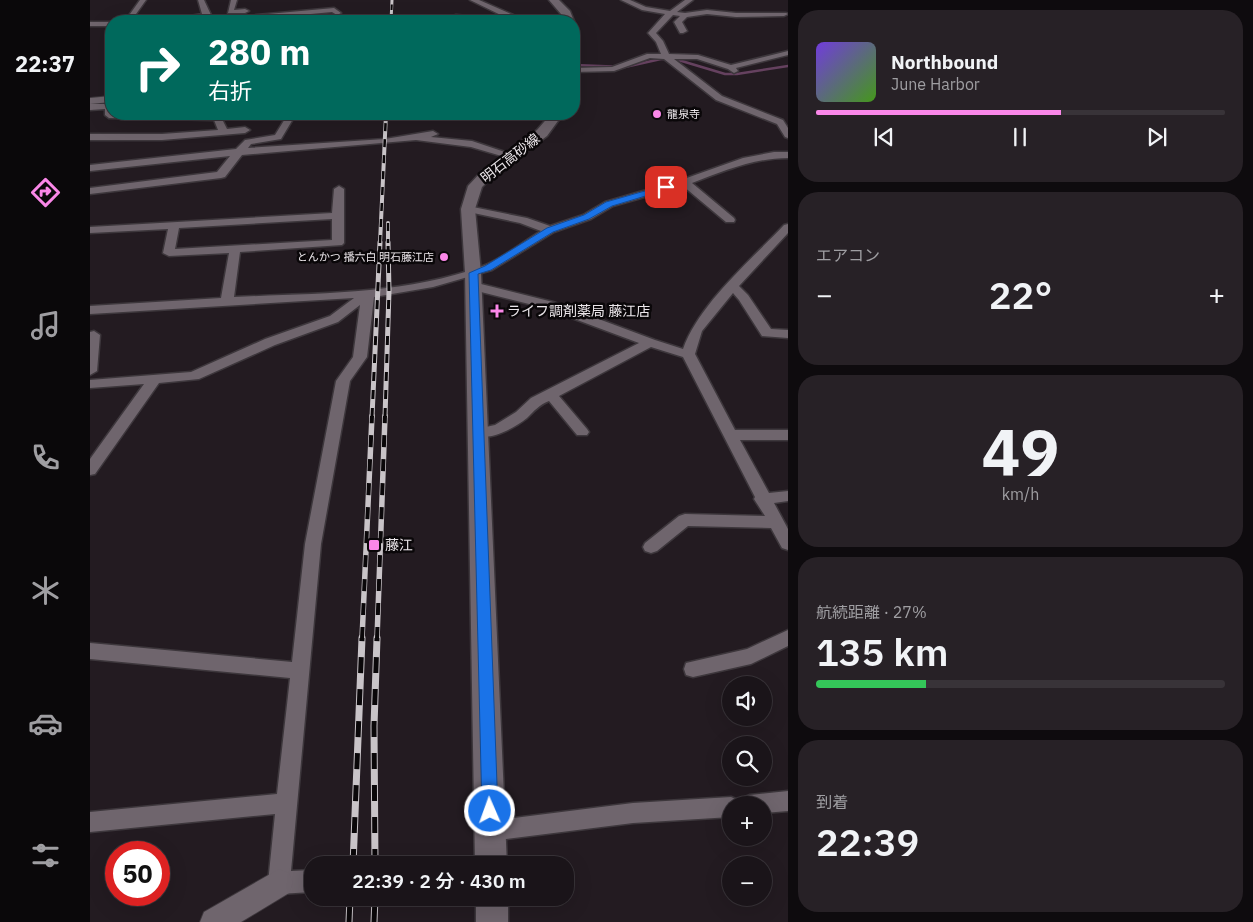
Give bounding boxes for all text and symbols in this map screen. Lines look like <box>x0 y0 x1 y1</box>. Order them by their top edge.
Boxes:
text: 280 m <box>208 29 311 75</box>
icon: right <box>125 35 190 100</box>
text: 22:37 <box>15 49 75 78</box>
text: Northbound <box>891 50 998 74</box>
text: June Harbor <box>891 74 980 94</box>
text: 右折 <box>208 76 252 105</box>
place label: 龍泉寺 <box>667 107 700 121</box>
marker: 龍泉寺 <box>651 108 663 120</box>
icon: previous <box>870 123 898 151</box>
icon: pause <box>1006 123 1034 151</box>
icon: next <box>1143 123 1171 151</box>
street label: 明石高砂線 <box>477 129 543 187</box>
pin <box>645 166 687 208</box>
icon: arrive <box>652 173 680 201</box>
icon: directions <box>28 175 63 210</box>
text: エアコン <box>816 245 880 265</box>
place label: とんかつ 播六白 明石藤江店 <box>297 250 434 264</box>
marker: とんかつ 播六白 明石藤江店 <box>438 251 450 263</box>
text: 22° <box>989 270 1052 319</box>
text: − <box>816 276 833 313</box>
text: + <box>1208 276 1225 313</box>
place label: ライフ調剤薬局 藤江店 <box>507 302 650 320</box>
marker: ライフ調剤薬局 藤江店 <box>491 305 503 317</box>
icon: music <box>28 308 63 343</box>
text: 49 <box>981 409 1060 494</box>
icon: phone <box>28 440 63 475</box>
text: km/h <box>1002 484 1039 504</box>
place label: 藤江 <box>385 536 413 554</box>
marker: 藤江 <box>367 538 381 552</box>
icon: climate <box>28 573 63 608</box>
text: 航続距離 · 27% <box>816 602 927 622</box>
text: 135 km <box>816 627 948 676</box>
map controls <box>722 676 772 906</box>
button: sound <box>722 676 772 726</box>
icon: car <box>28 706 63 741</box>
button: search <box>722 736 772 786</box>
position arrow <box>463 784 515 836</box>
text: 到着 <box>816 792 848 812</box>
button: + <box>722 796 772 846</box>
text: 22:39 <box>816 817 919 866</box>
icon: filters <box>28 838 63 873</box>
speed limit sign: 50 <box>105 841 170 906</box>
button: − <box>722 856 772 906</box>
text: 22:39 · 2 分 · 430 m <box>352 869 526 893</box>

